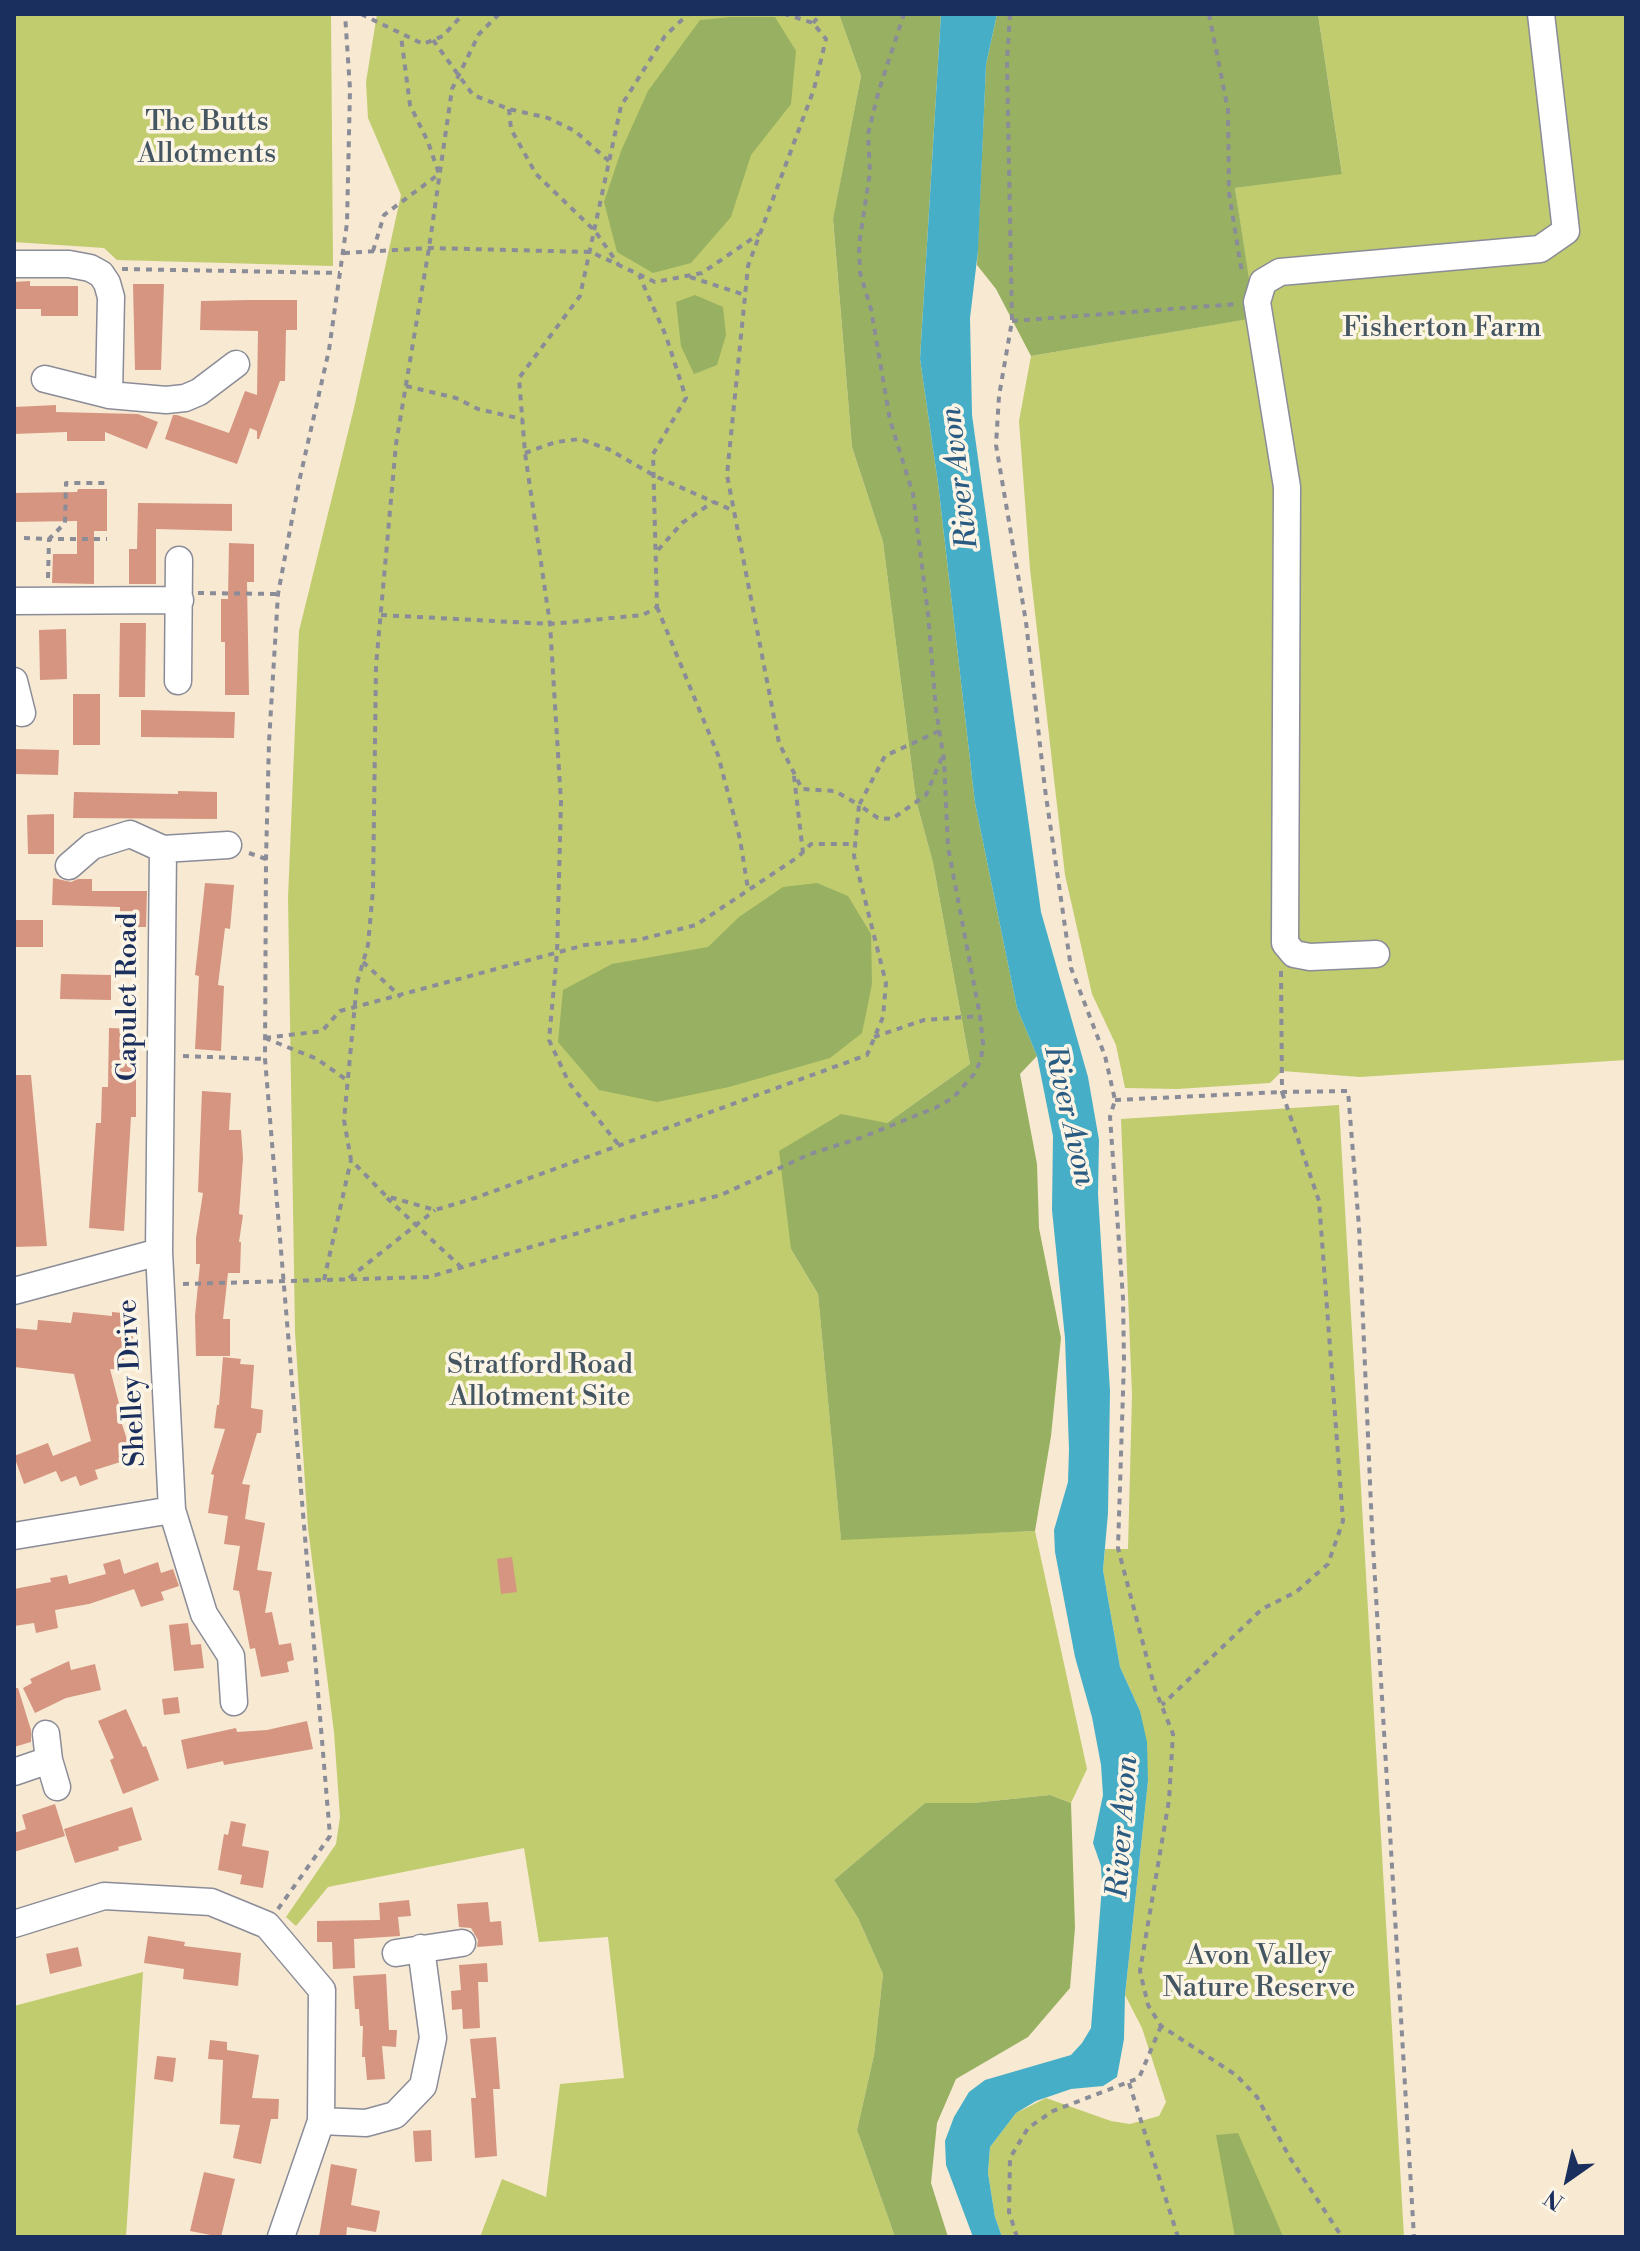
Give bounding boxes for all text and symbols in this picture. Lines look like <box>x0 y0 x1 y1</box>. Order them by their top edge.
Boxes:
park label: The Butts Allotments <box>138 106 276 172</box>
park label: Fisherton Farm <box>1342 312 1542 346</box>
water label: River Avon <box>934 405 988 551</box>
street label: Capulet Road <box>112 913 146 1081</box>
water label: River Avon <box>1034 1042 1102 1190</box>
street label: Shelley Drive <box>112 1298 154 1468</box>
park label: Stratford Road Allotment Site <box>447 1349 633 1415</box>
water label: River Avon <box>1101 1755 1147 1899</box>
park label: Avon Valley Nature Reserve <box>1163 1940 1355 2006</box>
north arrow <box>1528 2139 1608 2219</box>
text: N <box>1540 2183 1569 2215</box>

